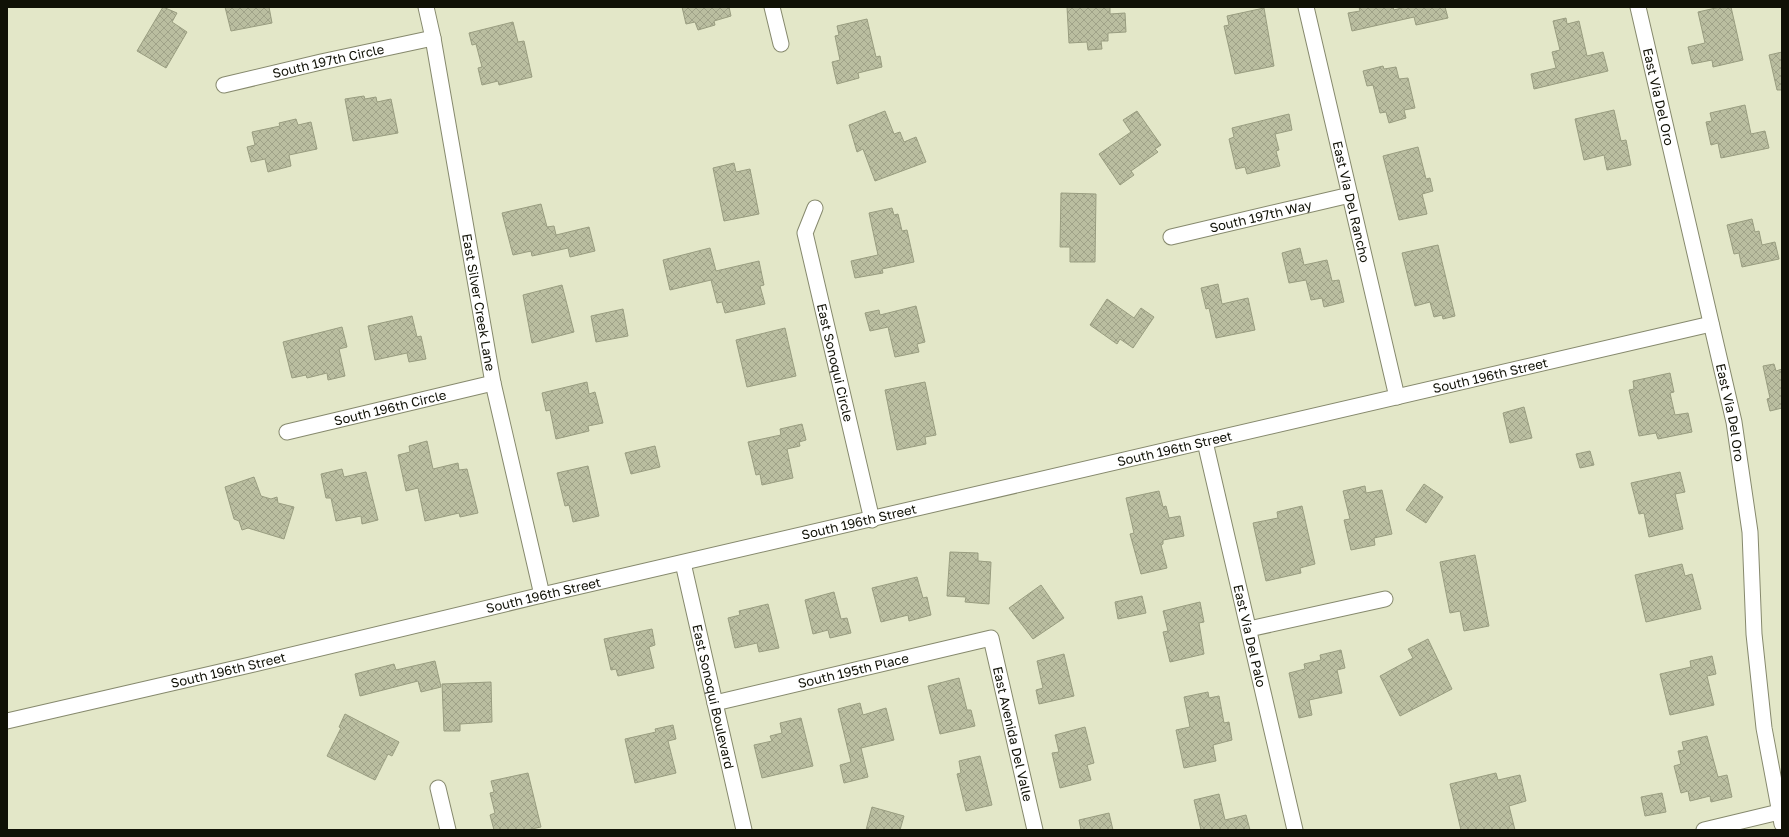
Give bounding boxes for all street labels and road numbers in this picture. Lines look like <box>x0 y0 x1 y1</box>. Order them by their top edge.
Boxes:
street label: South 197th Circle <box>271 41 386 81</box>
street label: East Via Del Oro <box>1640 46 1678 147</box>
street label: East Via Del Rancho <box>1330 139 1373 264</box>
street label: South 197th Way <box>1208 196 1314 236</box>
street label: East Silver Creek Lane <box>459 232 499 372</box>
street label: East Sonoqui Circle <box>814 302 857 423</box>
street label: South 196th Street <box>1431 354 1549 396</box>
street label: East Via Del Oro <box>1713 362 1748 463</box>
street label: South 196th Circle <box>332 386 448 429</box>
street label: South 196th Street <box>1116 427 1234 469</box>
street label: South 196th Street <box>800 500 918 543</box>
street label: South 196th Street <box>484 574 602 616</box>
street label: East Via Del Palo <box>1230 583 1270 689</box>
street label: East Sonoqui Boulevard <box>689 623 738 770</box>
street label: South 196th Street <box>169 649 287 691</box>
street label: South 195th Place <box>796 650 910 691</box>
street label: East Avenida Del Valle <box>990 665 1036 803</box>

